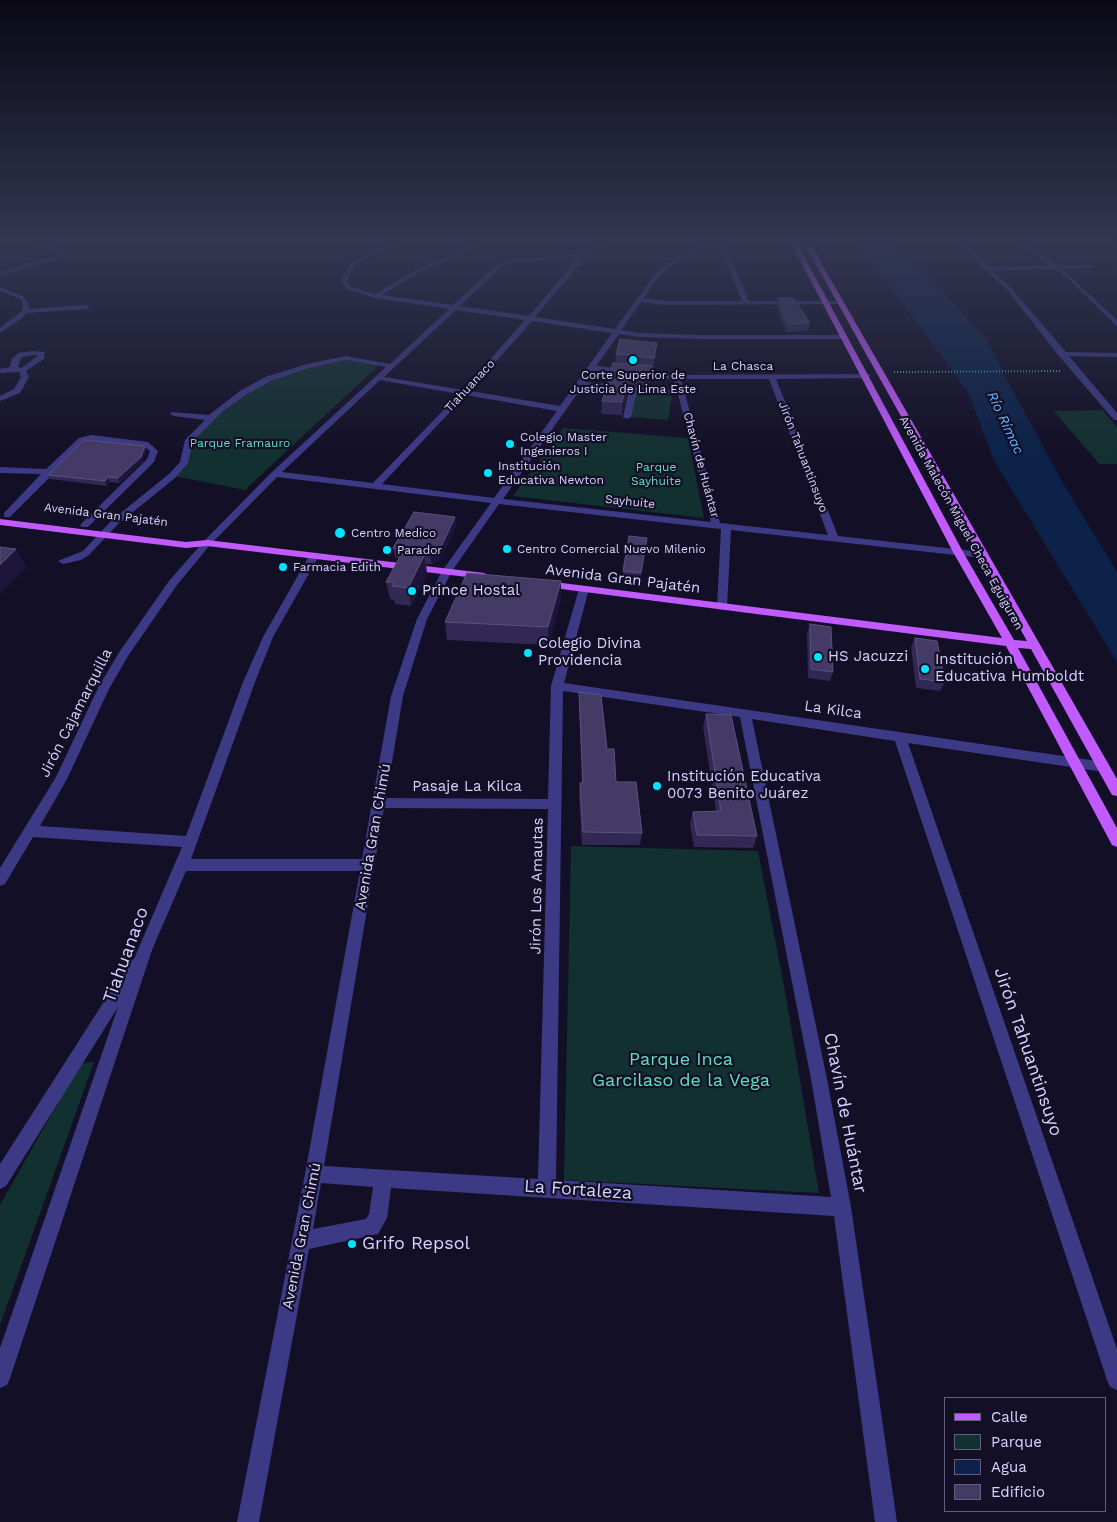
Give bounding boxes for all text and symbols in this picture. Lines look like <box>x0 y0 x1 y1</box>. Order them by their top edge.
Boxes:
marker: Corte Superior de Justicia de Lima Este <box>627 354 639 366</box>
street label: Tiahuanaco <box>442 357 498 415</box>
street label: La Chasca <box>713 359 773 373</box>
place label: Corte Superior de Justicia de Lima Este <box>570 368 696 396</box>
water label: Río Rímac <box>983 389 1027 457</box>
street label: Jirón Tahuantinsuyo <box>775 399 831 515</box>
street label: Chavín de Huántar <box>680 411 722 519</box>
street label: Avenida Malecón Miguel Checa Eguiguren <box>896 414 1026 632</box>
place label: Colegio Master Ingenieros I <box>520 430 607 458</box>
park label: Parque Framauro <box>190 436 290 450</box>
marker: Colegio Master Ingenieros I <box>504 438 516 450</box>
place label: Institución Educativa Newton <box>498 459 604 487</box>
park label: Parque Sayhuite <box>631 460 681 488</box>
marker: Institución Educativa Newton <box>482 467 494 479</box>
street label: Sayhuite <box>604 492 656 512</box>
street label: Avenida Gran Pajatén <box>43 500 169 530</box>
marker: Centro Medico <box>333 526 347 540</box>
place label: Centro Medico <box>351 526 436 540</box>
place label: Centro Comercial Nuevo Milenio <box>517 542 706 556</box>
place label: Parador <box>397 543 442 557</box>
marker: Centro Comercial Nuevo Milenio <box>501 543 513 555</box>
marker: Parador <box>381 544 393 556</box>
place label: Farmacia Edith <box>293 560 381 574</box>
marker: Farmacia Edith <box>277 561 289 573</box>
street label: Avenida Gran Pajatén <box>545 561 701 597</box>
place label: Prince Hostal <box>422 582 520 600</box>
marker: Prince Hostal <box>406 585 418 597</box>
place label: Colegio Divina Providencia <box>538 635 641 670</box>
street label: Jirón Cajamarquilla <box>36 646 116 780</box>
marker: Colegio Divina Providencia <box>522 647 534 659</box>
place label: HS Jacuzzi <box>828 648 908 666</box>
marker: HS Jacuzzi <box>812 651 824 663</box>
place label: Institución Educativa Humboldt <box>935 651 1084 686</box>
marker: Institución Educativa Humboldt <box>919 663 931 675</box>
street label: La Kilca <box>803 697 863 723</box>
street label: Avenida Gran Chimú <box>351 762 395 912</box>
place label: Institución Educativa 0073 Benito Juárez <box>667 768 821 803</box>
street label: Pasaje La Kilca <box>412 778 522 796</box>
marker: Institución Educativa 0073 Benito Juárez <box>651 780 663 792</box>
street label: Jirón Los Amautas <box>527 817 547 955</box>
street label: Tiahuanaco <box>99 904 153 1006</box>
street label: Jirón Tahuantinsuyo <box>989 965 1067 1139</box>
street label: Chavín de Huántar <box>819 1031 871 1195</box>
park label: Parque Inca Garcilaso de la Vega <box>592 1049 770 1092</box>
street label: Avenida Gran Chimú <box>279 1161 325 1311</box>
street label: La Fortaleza <box>523 1175 633 1205</box>
place label: Grifo Repsol <box>362 1233 470 1255</box>
marker: Grifo Repsol <box>346 1238 358 1250</box>
legend <box>944 1397 1107 1512</box>
text: Calle <box>991 1408 1028 1426</box>
text: Parque <box>991 1433 1042 1451</box>
text: Agua <box>991 1458 1027 1476</box>
text: Edificio <box>991 1483 1045 1501</box>

